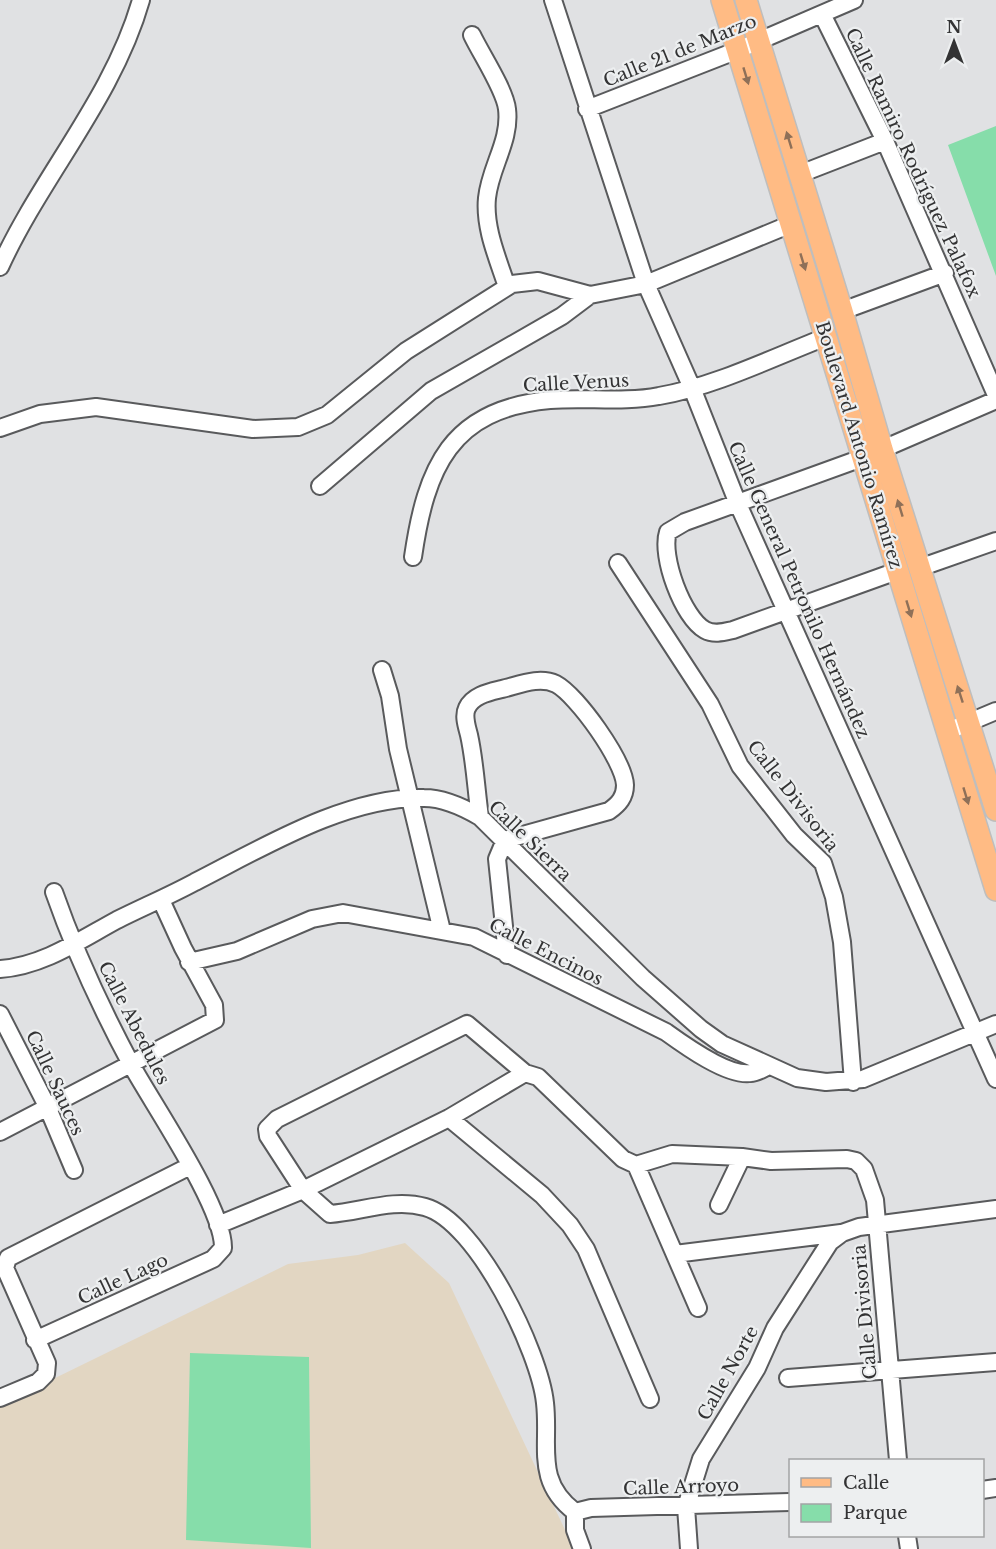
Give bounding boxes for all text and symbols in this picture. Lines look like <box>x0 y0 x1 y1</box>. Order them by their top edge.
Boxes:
street label: Calle 21 de Marzo <box>600 10 760 92</box>
north arrow <box>924 12 984 72</box>
text: N <box>946 17 962 37</box>
street label: Calle Ramiro Rodríguez Palafox <box>841 25 985 301</box>
one-way arrow <box>742 67 751 85</box>
one-way arrow <box>784 131 793 149</box>
one-way arrow <box>799 253 808 271</box>
street label: Boulevard Antonio Ramírez <box>811 318 907 572</box>
street label: Calle Venus <box>522 369 630 397</box>
street label: Calle General Petronilo Hernández <box>723 438 875 742</box>
one-way arrow <box>895 499 904 517</box>
one-way arrow <box>905 601 914 619</box>
one-way arrow <box>955 685 964 703</box>
street label: Calle Divisoria <box>743 736 843 856</box>
one-way arrow <box>962 787 972 805</box>
street label: Calle Sierra <box>484 796 576 886</box>
street label: Calle Encinos <box>485 914 607 990</box>
street label: Calle Abedules <box>93 958 175 1088</box>
street label: Calle Sauces <box>21 1027 89 1139</box>
street label: Calle Divisoria <box>848 1244 882 1380</box>
street label: Calle Lago <box>74 1249 172 1309</box>
street label: Calle Norte <box>693 1322 763 1424</box>
legend <box>789 1459 984 1537</box>
text: Calle <box>843 1472 889 1494</box>
street label: Calle Arroyo <box>623 1474 739 1500</box>
text: Parque <box>843 1502 908 1524</box>

